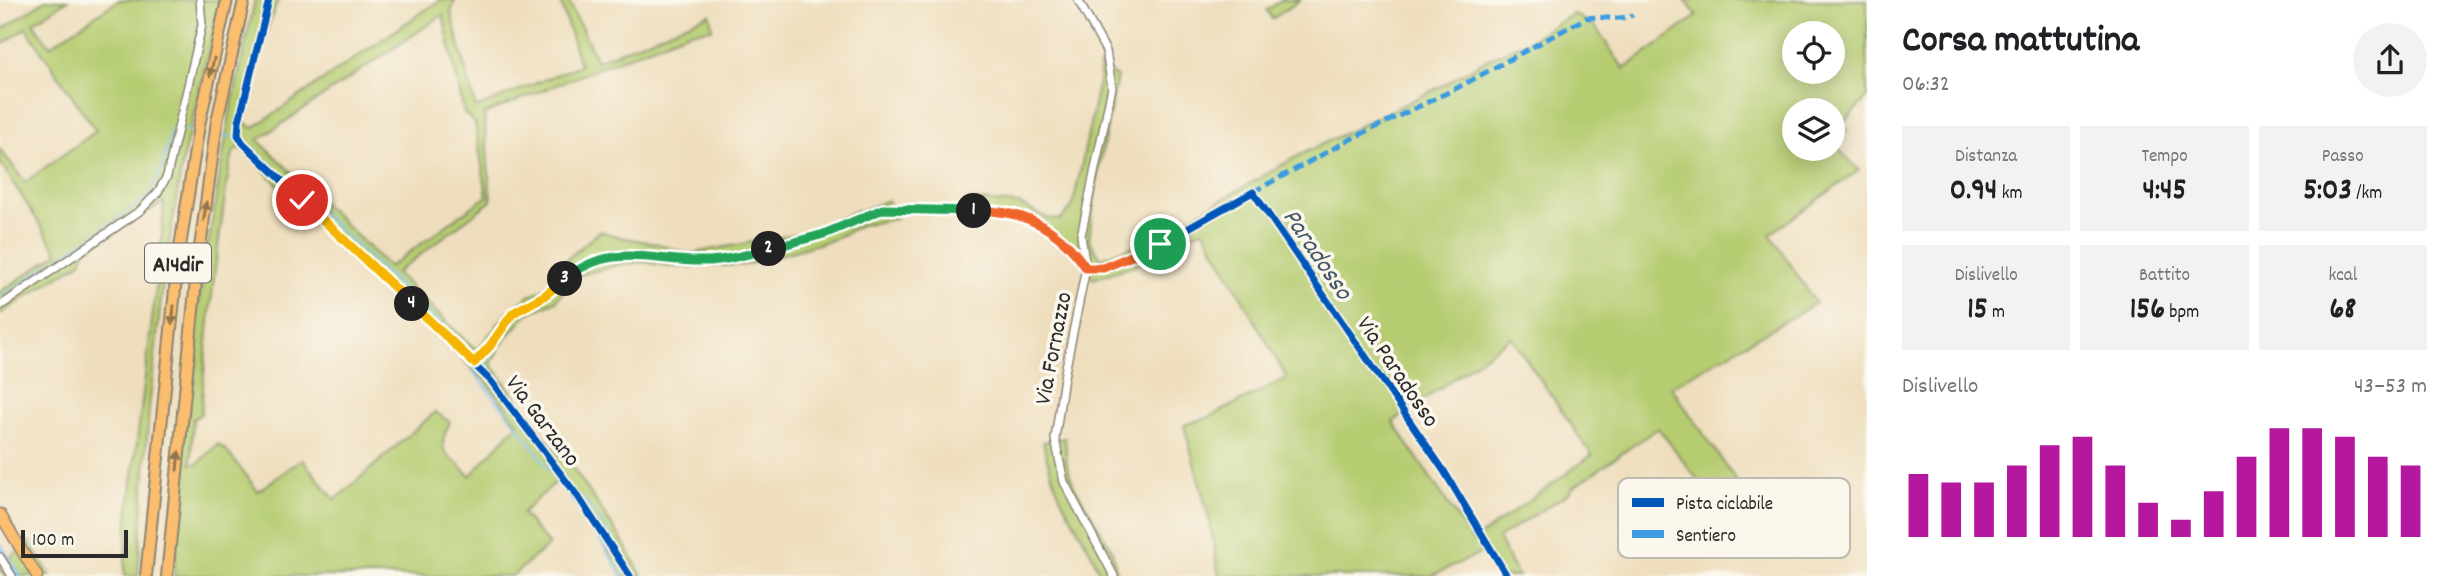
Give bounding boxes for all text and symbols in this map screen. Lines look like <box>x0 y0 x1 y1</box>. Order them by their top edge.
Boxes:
text: Corsa mattutina <box>1902 15 2139 70</box>
map controls <box>1782 21 1845 161</box>
button: locate <box>1782 21 1845 84</box>
button: share <box>2353 23 2427 97</box>
one-way arrow <box>207 56 218 78</box>
text: 06:32 <box>1902 69 1950 102</box>
button: layers <box>1782 98 1845 161</box>
text: Distanza <box>1955 144 2017 171</box>
text: Tempo <box>2141 144 2188 171</box>
text: Passo <box>2322 144 2364 171</box>
pin <box>272 170 332 230</box>
text: 0.94 <box>1950 171 1997 214</box>
text: 4:45 <box>2143 171 2186 214</box>
text: 5:03 <box>2303 171 2352 214</box>
icon: check <box>283 181 321 219</box>
text: km <box>1997 181 2023 208</box>
text: /km <box>2352 181 2382 208</box>
pin: 1 <box>956 194 992 228</box>
text: 1 <box>971 197 976 224</box>
one-way arrow <box>199 199 210 221</box>
water label: Paradosso <box>1272 202 1361 309</box>
pin <box>1130 214 1190 274</box>
icon: arrive <box>1141 225 1179 263</box>
pin: 2 <box>752 232 786 266</box>
text: 2 <box>764 235 773 262</box>
road number: A14dir <box>145 244 211 282</box>
pin: 3 <box>548 262 582 296</box>
text: Dislivello <box>1955 263 2018 290</box>
text: Battito <box>2139 263 2190 290</box>
text: kcal <box>2328 263 2357 290</box>
text: 3 <box>560 265 569 292</box>
pin: 4 <box>394 286 430 322</box>
street label: Via Fornazzo <box>1027 289 1083 408</box>
text: 4 <box>408 290 415 317</box>
text: 15 <box>1967 290 1988 333</box>
text: 156 <box>2130 290 2165 333</box>
text: 68 <box>2329 290 2356 333</box>
text: m <box>1988 300 2005 327</box>
text: bpm <box>2165 300 2199 327</box>
one-way arrow <box>167 304 178 326</box>
street label: Via Paradosso <box>1347 310 1446 435</box>
street label: Via Garzano <box>496 369 587 475</box>
text: Dislivello <box>1902 371 1978 404</box>
text: 43–53 m <box>2354 371 2427 404</box>
one-way arrow <box>173 450 184 472</box>
legend <box>1618 478 1850 558</box>
text: Pista ciclabile <box>1676 492 1773 519</box>
text: Sentiero <box>1676 524 1736 551</box>
scale bar <box>21 527 128 559</box>
text: 100 m <box>32 528 74 555</box>

